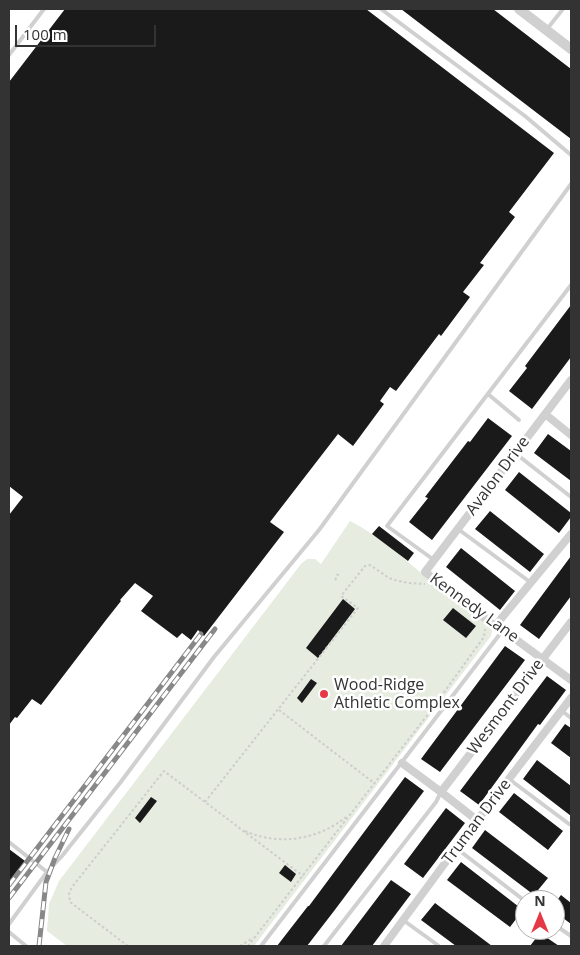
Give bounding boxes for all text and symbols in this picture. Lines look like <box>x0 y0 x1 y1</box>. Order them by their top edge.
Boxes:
scale bar <box>18 15 159 47</box>
text: 100 m <box>23 24 67 44</box>
street label: Avalon Drive <box>462 433 534 519</box>
street label: Kennedy Lane <box>426 569 522 647</box>
street label: Wesmont Drive <box>464 655 548 759</box>
place label: Wood-Ridge Athletic Complex <box>334 675 460 713</box>
marker: Wood-Ridge Athletic Complex <box>318 688 330 700</box>
street label: Truman Drive <box>439 775 515 869</box>
north arrow <box>515 890 565 940</box>
text: N <box>534 891 546 910</box>

